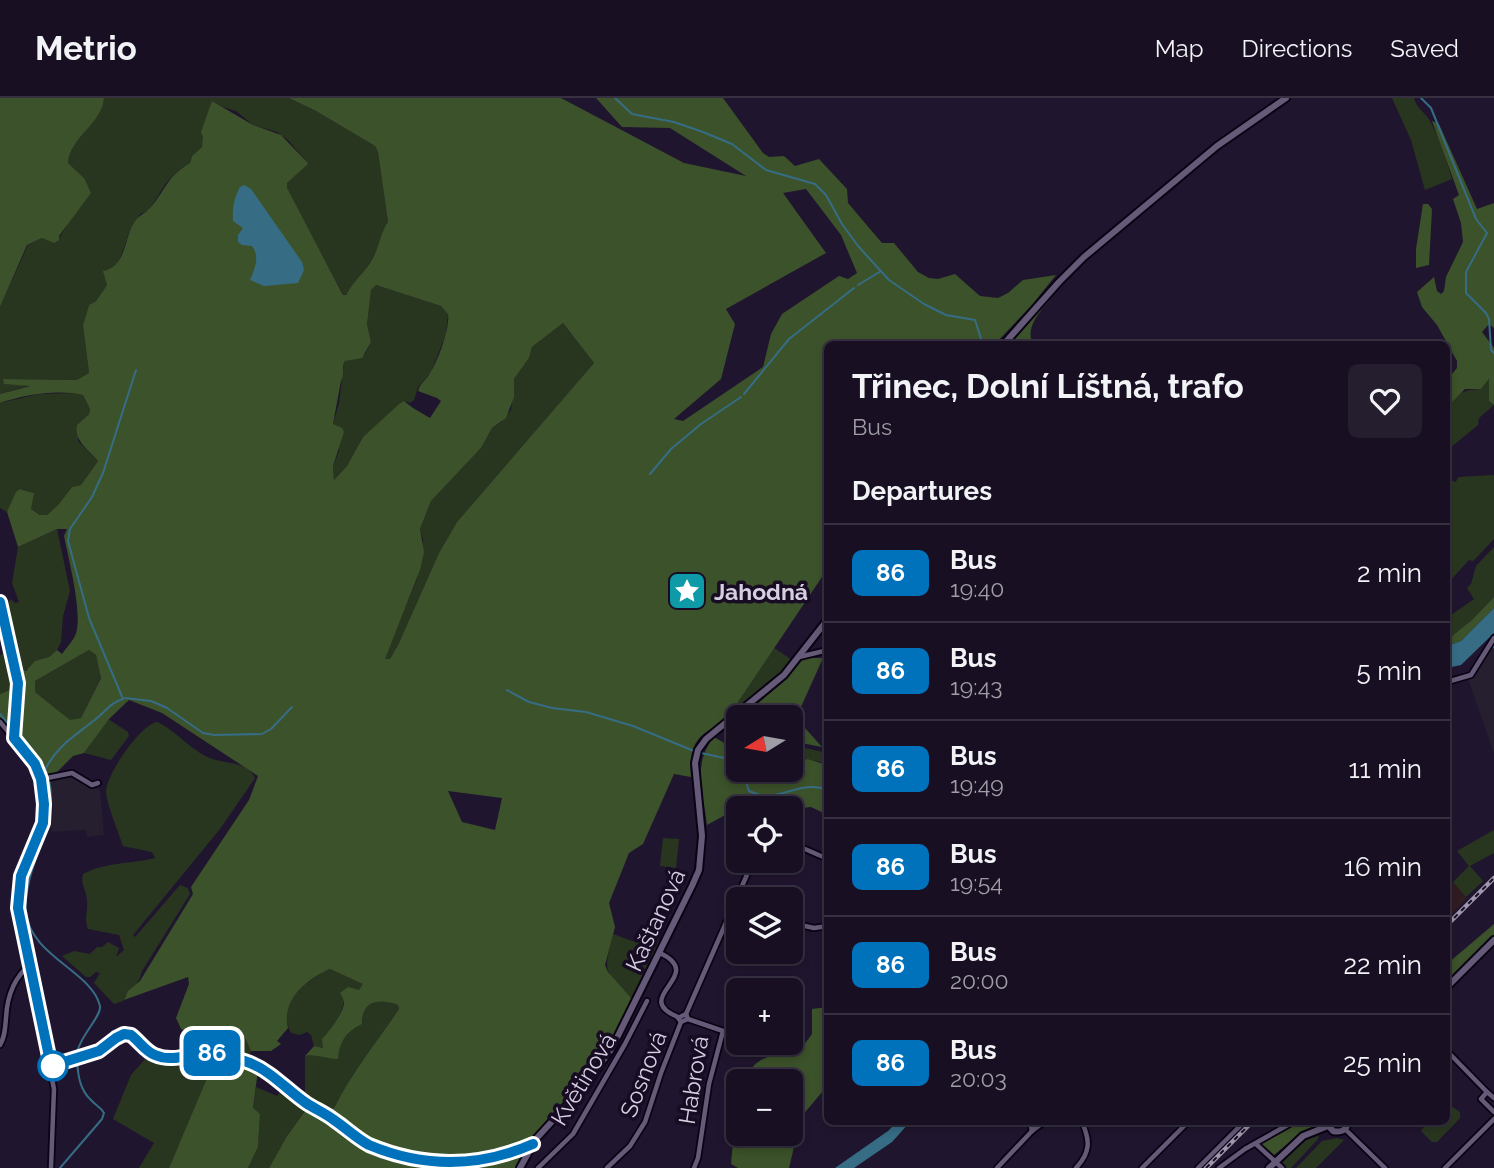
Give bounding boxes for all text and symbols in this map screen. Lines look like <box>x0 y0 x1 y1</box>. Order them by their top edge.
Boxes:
text: Metrio <box>35 29 137 68</box>
text: Map <box>1155 34 1204 63</box>
text: Directions <box>1242 34 1352 63</box>
text: Saved <box>1390 34 1459 63</box>
button: heart <box>1348 364 1422 438</box>
text: Třinec, Dolní Líštná, trafo <box>852 367 1244 406</box>
text: Bus <box>852 413 892 440</box>
text: Departures <box>852 476 992 506</box>
text: Bus <box>950 545 997 575</box>
text: 86 <box>876 558 905 587</box>
text: 2 min <box>1357 558 1422 588</box>
place icon: Jahodná <box>666 570 708 612</box>
text: 19:40 <box>950 575 1004 602</box>
place label: Jahodná <box>714 578 808 605</box>
text: Bus <box>950 643 997 673</box>
text: 86 <box>876 656 905 685</box>
text: 5 min <box>1356 656 1422 686</box>
text: 19:43 <box>950 673 1003 700</box>
north arrow <box>726 705 803 782</box>
map controls <box>726 705 803 1146</box>
text: Bus <box>950 741 997 771</box>
text: 86 <box>876 754 905 783</box>
text: 11 min <box>1348 754 1422 784</box>
text: 19:49 <box>950 771 1004 798</box>
button: locate <box>726 796 803 873</box>
text: Bus <box>950 839 997 869</box>
text: 86 <box>876 852 905 881</box>
text: 16 min <box>1344 852 1422 882</box>
street label: Kaštanová <box>620 865 690 975</box>
text: 19:54 <box>950 869 1003 896</box>
button: layers <box>726 887 803 964</box>
text: Bus <box>950 937 997 967</box>
text: 86 <box>876 950 905 979</box>
text: 22 min <box>1344 950 1422 980</box>
text: 20:00 <box>950 967 1009 994</box>
button: + <box>726 978 803 1055</box>
street label: Sosnová <box>614 1027 672 1121</box>
street label: Květinová <box>545 1028 621 1130</box>
line badge: 86 <box>180 1030 244 1076</box>
street label: Habrová <box>673 1034 713 1126</box>
text: Bus <box>950 1035 997 1065</box>
text: 86 <box>197 1038 227 1067</box>
text: 86 <box>876 1048 905 1077</box>
text: 25 min <box>1343 1048 1422 1078</box>
unlabelled marker <box>38 1051 68 1081</box>
text: 20:03 <box>950 1065 1007 1092</box>
button: − <box>726 1069 803 1146</box>

